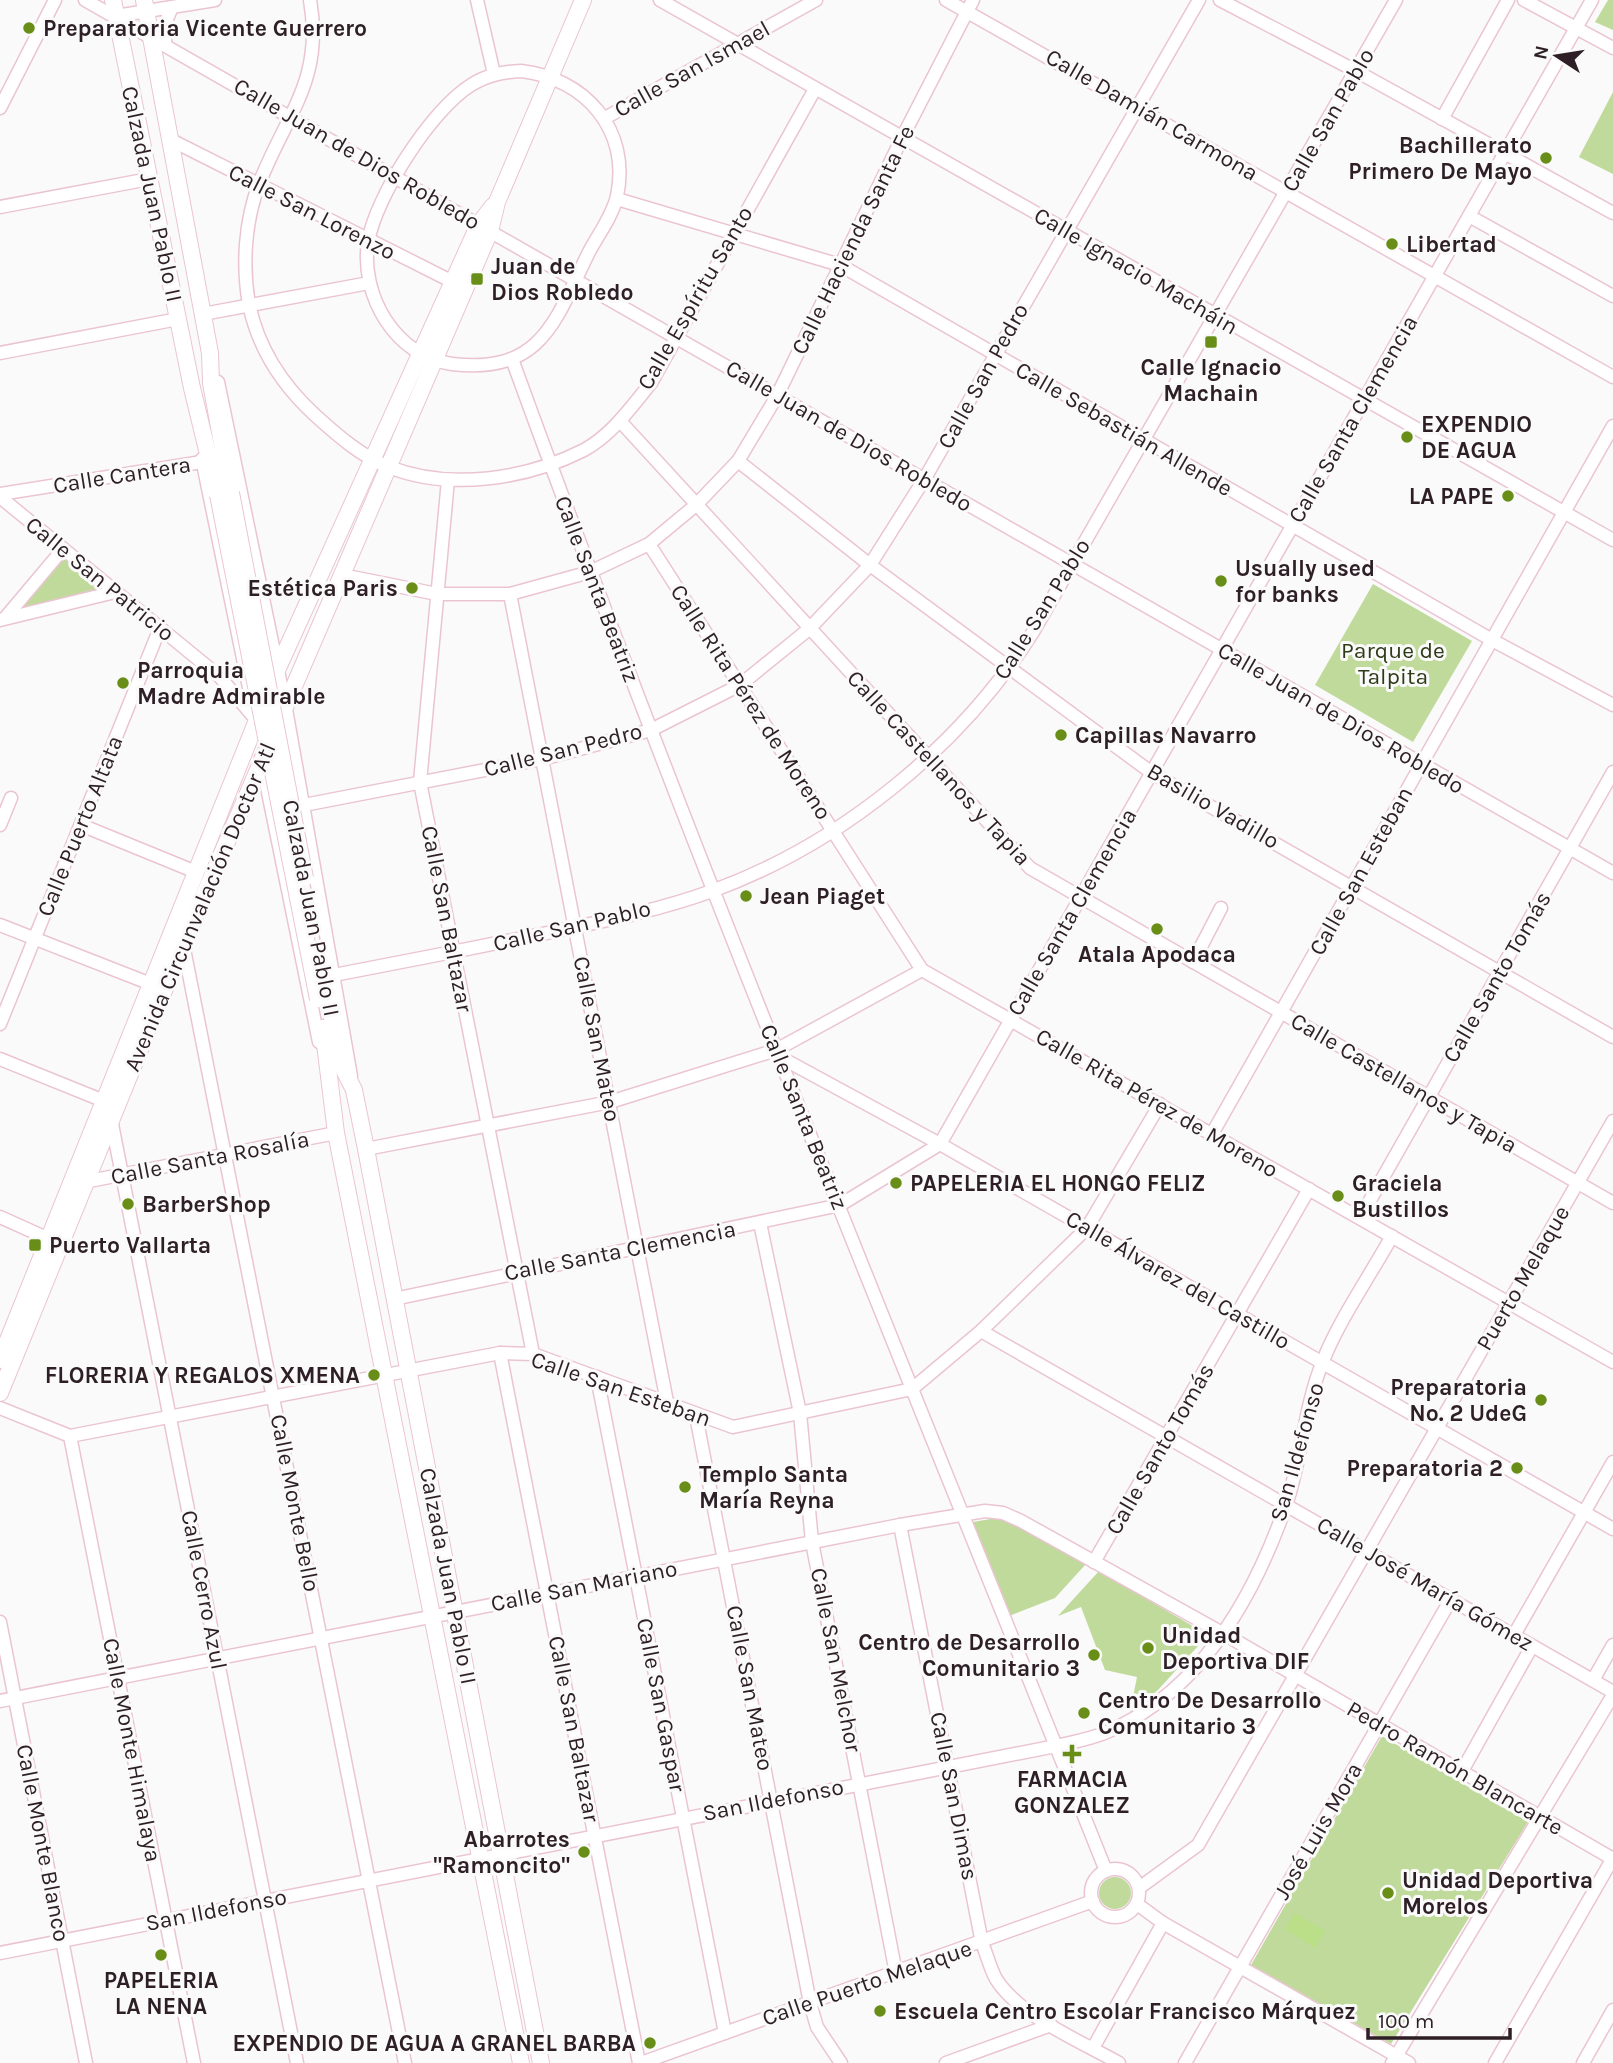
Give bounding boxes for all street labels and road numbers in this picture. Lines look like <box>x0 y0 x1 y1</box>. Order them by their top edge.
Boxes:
street label: Calle San Ismael <box>609 15 775 123</box>
street label: Calle Damián Carmona <box>1041 43 1263 187</box>
street label: Calle San Pablo <box>1276 44 1380 196</box>
street label: Calle Juan de Dios Robledo <box>229 72 485 236</box>
street label: Calzada Juan Pablo II <box>116 84 188 304</box>
street label: Calle Hacienda Santa Fe <box>786 121 920 359</box>
street label: Calle San Lorenzo <box>224 158 400 266</box>
street label: Calle Espíritu Santo <box>632 202 758 394</box>
street label: Calle Ignacio Macháin <box>1029 202 1243 340</box>
street label: Calle San Pedro <box>932 299 1034 453</box>
street label: Calle Santa Clemencia <box>1283 310 1423 528</box>
street label: Calle Juan de Dios Robledo <box>721 354 977 518</box>
street label: Calle Sebastián Allende <box>1011 356 1237 502</box>
street label: Calle Cantera <box>51 451 193 499</box>
street label: Calle Santa Beatriz <box>549 492 645 686</box>
street label: Calle San Patricio <box>20 511 180 647</box>
street label: Calle San Pablo <box>988 534 1096 684</box>
street label: Calle Rita Pérez de Moreno <box>665 579 837 825</box>
street label: Calle Juan de Dios Robledo <box>1213 636 1469 800</box>
street label: Calle Castellanos y Tapia <box>841 665 1037 871</box>
street label: Calle San Pedro <box>481 717 645 783</box>
street label: Calle Puerto Altata <box>31 732 129 920</box>
street label: Avenida Circunvalación Doctor Atl <box>118 739 282 1075</box>
street label: Basilio Vadillo <box>1142 757 1284 855</box>
street label: Calle San Esteban <box>1304 782 1418 960</box>
street label: Calzada Juan Pablo II <box>277 797 345 1019</box>
street label: Calle Santa Clemencia <box>1002 803 1142 1021</box>
street label: Calle San Baltazar <box>416 823 478 1015</box>
street label: Calle Santo Tomás <box>1437 887 1557 1067</box>
street label: Calle San Pablo <box>491 895 653 957</box>
street label: Calle San Mateo <box>568 954 626 1124</box>
street label: Calle Castellanos y Tapia <box>1286 1007 1522 1159</box>
street label: Calle Santa Beatriz <box>754 1020 854 1214</box>
street label: Calle Rita Pérez de Moreno <box>1031 1023 1283 1183</box>
street label: Calle Santa Rosalía <box>109 1126 311 1190</box>
street label: Puerto Melaque <box>1471 1201 1575 1355</box>
street label: Calle Álvarez del Castillo <box>1061 1205 1295 1355</box>
street label: Calle Santa Clemencia <box>502 1215 738 1287</box>
street label: Calle San Esteban <box>528 1346 714 1432</box>
street label: Calle Santo Tomás <box>1100 1359 1220 1539</box>
street label: San Ildefonso <box>1264 1379 1330 1525</box>
street label: Calle Monte Bello <box>265 1412 325 1594</box>
street label: Calzada Juan Pablo II <box>414 1465 482 1687</box>
street label: Calle Cerro Azul <box>175 1508 233 1672</box>
street label: Calle José María Gómez <box>1312 1511 1538 1657</box>
street label: Calle San Mariano <box>489 1555 679 1617</box>
street label: Calle San Melchor <box>805 1566 867 1755</box>
street label: Calle San Mateo <box>721 1603 779 1773</box>
street label: Calle San Gaspar <box>631 1616 691 1795</box>
street label: Calle San Baltazar <box>543 1633 605 1825</box>
street label: Calle Monte Himalaya <box>97 1636 167 1864</box>
street label: Pedro Ramón Blancarte <box>1342 1695 1568 1841</box>
street label: Calle San Dimas <box>924 1709 984 1883</box>
street label: Calle Monte Blanco <box>11 1742 75 1944</box>
street label: José Luis Mora <box>1268 1758 1368 1904</box>
street label: San Ildefonso <box>700 1773 846 1827</box>
street label: San Ildefonso <box>143 1883 289 1937</box>
street label: Calle Puerto Melaque <box>759 1934 975 2032</box>

